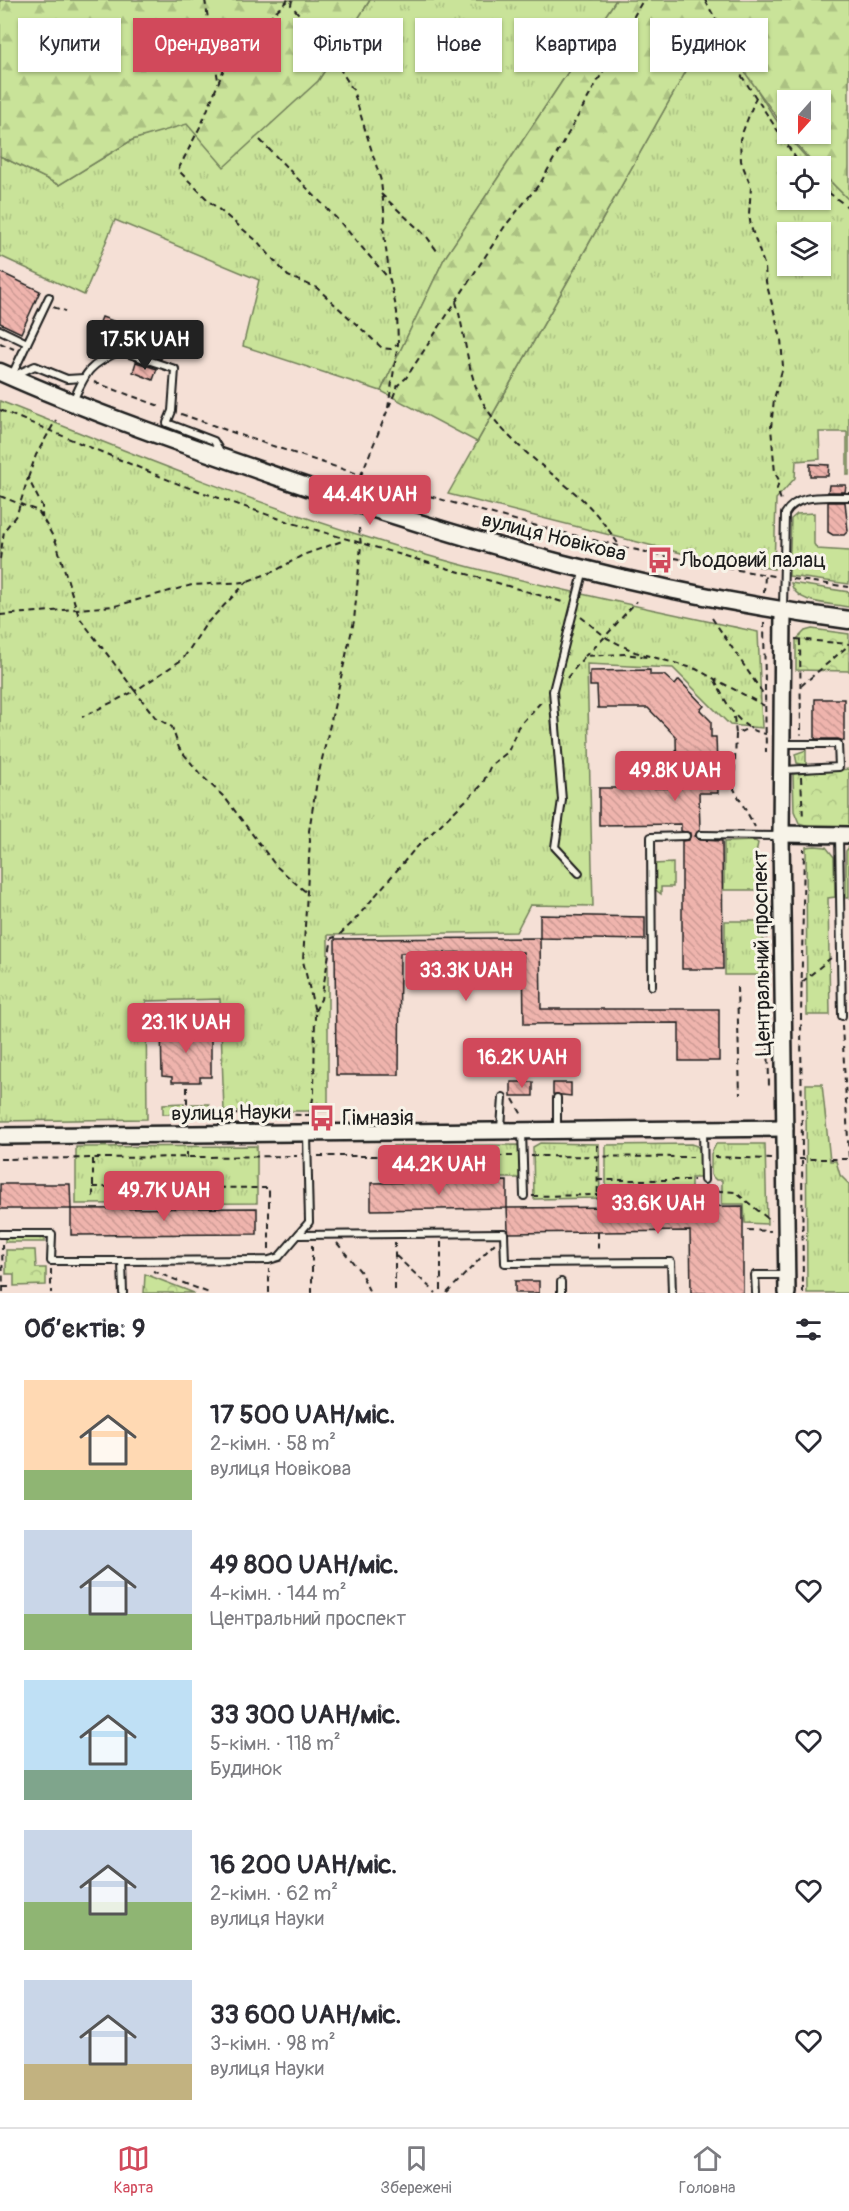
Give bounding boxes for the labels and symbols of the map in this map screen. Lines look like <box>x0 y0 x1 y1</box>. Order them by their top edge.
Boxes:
north arrow <box>777 90 831 144</box>
pin: 17.5K UAH <box>76 320 214 371</box>
pin: 44.4K UAH <box>301 475 439 526</box>
street label: вулиця Новікова <box>479 506 629 568</box>
bus stop icon: Льодовий палац <box>645 545 675 575</box>
place label: Льодовий палац <box>679 547 826 574</box>
pin: 49.8K UAH <box>606 751 744 802</box>
street label: Центральний проспект <box>747 849 777 1056</box>
pin: 33.3K UAH <box>397 951 535 1002</box>
pin: 23.1K UAH <box>117 1003 255 1054</box>
pin: 16.2K UAH <box>453 1038 591 1089</box>
street label: вулиця Науки <box>171 1098 291 1128</box>
bus stop icon: Гімназія <box>307 1103 337 1133</box>
place label: Гімназія <box>342 1105 414 1132</box>
pin: 44.2K UAH <box>370 1145 508 1196</box>
pin: 49.7K UAH <box>95 1171 233 1222</box>
pin: 33.6K UAH <box>589 1184 727 1235</box>

